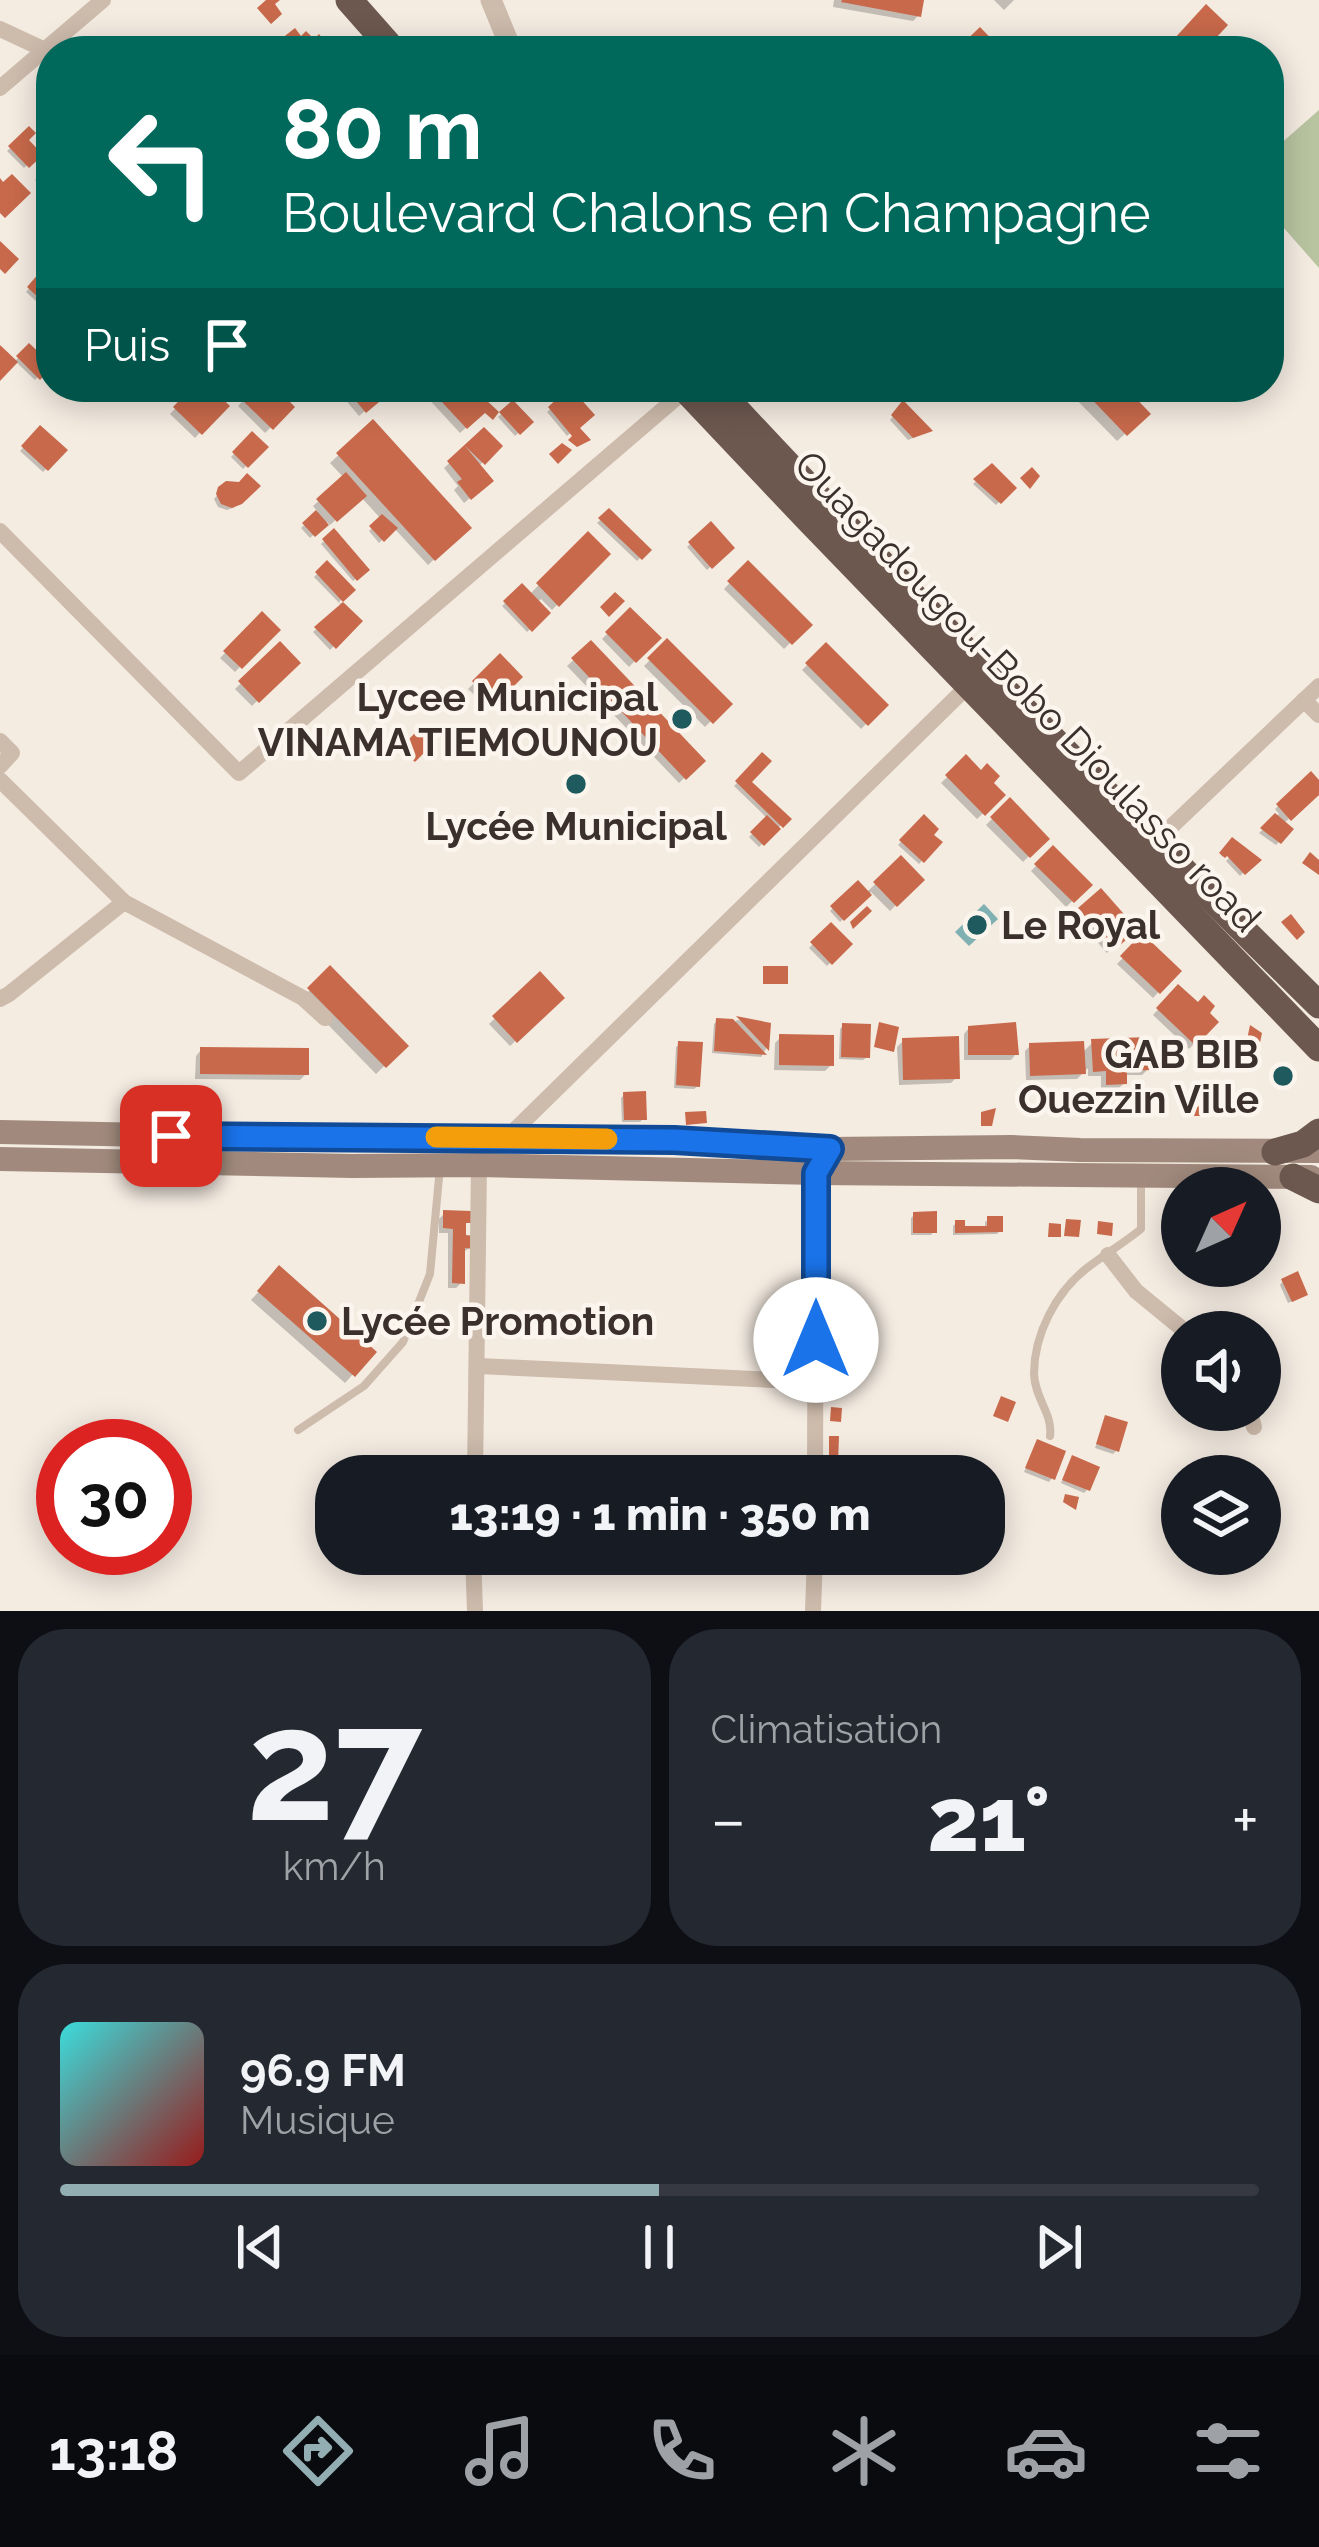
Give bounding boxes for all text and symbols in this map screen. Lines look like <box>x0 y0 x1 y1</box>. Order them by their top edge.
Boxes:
text: 80 m <box>282 80 483 179</box>
icon: left <box>84 84 240 240</box>
text: Boulevard Chalons en Champagne <box>282 181 1151 245</box>
icon: arrive <box>194 312 260 378</box>
text: Puis <box>84 319 170 372</box>
street label: Ouagadougou-Bobo Dioulasso road <box>786 441 1270 941</box>
place label: Lycee Municipal VINAMA TIEMOUNOU <box>258 674 659 765</box>
marker: Lycee Municipal VINAMA TIEMOUNOU <box>669 706 695 732</box>
marker: Lycée Municipal <box>563 771 589 797</box>
place label: Lycée Municipal <box>425 803 727 849</box>
place label: Le Royal <box>1001 902 1161 948</box>
marker: Le Royal <box>964 912 990 938</box>
place label: GAB BIB Ouezzin Ville <box>1018 1031 1259 1122</box>
marker: GAB BIB Ouezzin Ville <box>1270 1063 1296 1089</box>
pin <box>120 1085 222 1187</box>
icon: arrive <box>138 1103 204 1169</box>
north arrow <box>1161 1167 1281 1287</box>
map controls <box>1161 1167 1281 1575</box>
position arrow <box>753 1277 879 1403</box>
place label: Lycée Promotion <box>341 1298 654 1344</box>
marker: Lycée Promotion <box>304 1308 330 1334</box>
button: sound <box>1161 1311 1281 1431</box>
speed limit sign: 30 <box>36 1419 192 1575</box>
button: layers <box>1161 1455 1281 1575</box>
text: 13:19 · 1 min · 350 m <box>450 1488 870 1541</box>
text: 27 <box>247 1673 422 1857</box>
text: Climatisation <box>711 1706 942 1752</box>
text: 21° <box>927 1766 1050 1872</box>
text: − <box>711 1781 746 1858</box>
text: + <box>1232 1781 1259 1858</box>
text: km/h <box>283 1843 386 1889</box>
text: 96.9 FM <box>240 2044 406 2097</box>
text: Musique <box>240 2097 395 2143</box>
icon: previous <box>227 2214 293 2280</box>
icon: pause <box>626 2214 692 2280</box>
icon: next <box>1026 2214 1092 2280</box>
icon: directions <box>276 2409 360 2493</box>
icon: music <box>458 2409 542 2493</box>
icon: phone <box>640 2409 724 2493</box>
icon: climate <box>822 2409 906 2493</box>
icon: car <box>1004 2409 1088 2493</box>
icon: filters <box>1186 2409 1270 2493</box>
text: 13:18 <box>49 2419 178 2483</box>

